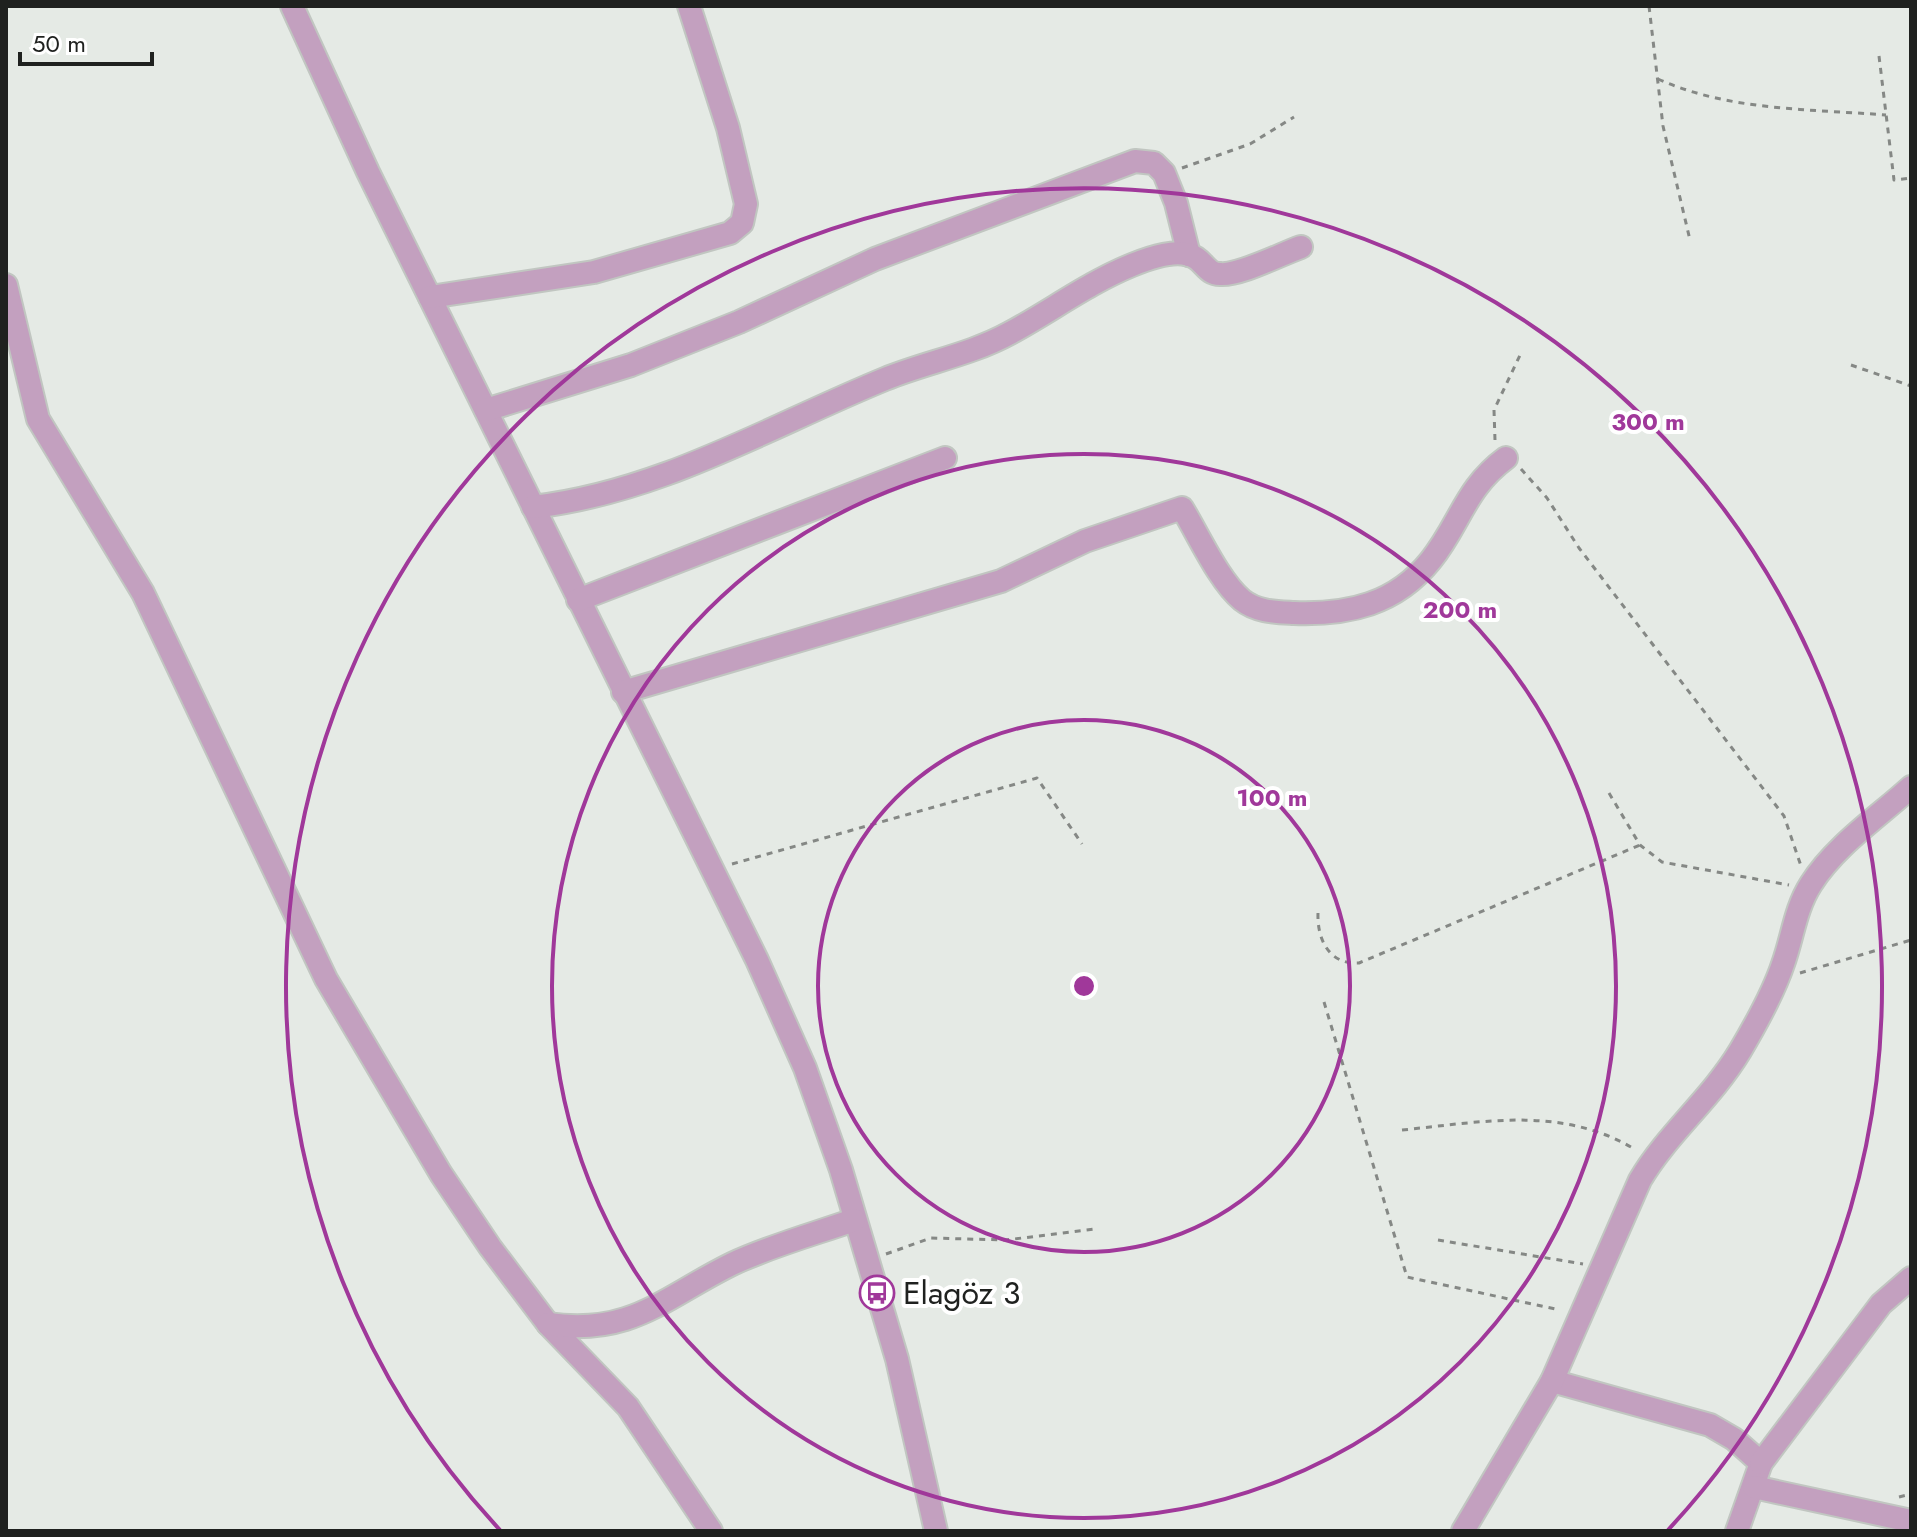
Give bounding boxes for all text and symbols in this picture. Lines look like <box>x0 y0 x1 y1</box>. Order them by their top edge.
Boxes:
scale bar <box>20 16 152 66</box>
text: 50 m <box>32 26 86 61</box>
text: 300 m <box>1611 404 1685 439</box>
text: 200 m <box>1423 592 1497 627</box>
text: 100 m <box>1237 780 1307 815</box>
centre of rings <box>1070 972 1098 1000</box>
place label: Elagöz 3 <box>903 1270 1020 1316</box>
bus stop icon: Elagöz 3 <box>858 1274 896 1312</box>

